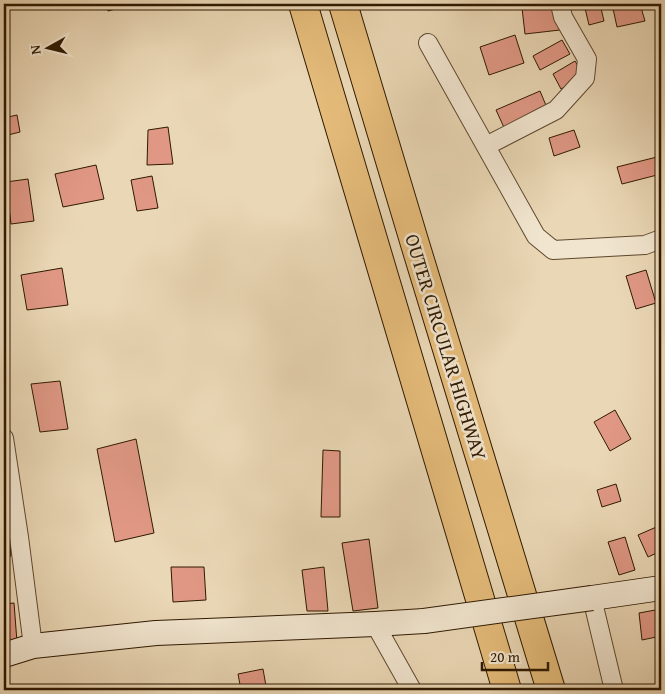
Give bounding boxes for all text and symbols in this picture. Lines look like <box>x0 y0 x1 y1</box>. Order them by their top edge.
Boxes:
north arrow <box>22 22 72 72</box>
text: N <box>24 43 46 56</box>
street label: OUTER CIRCULAR HIGHWAY <box>398 230 495 464</box>
scale bar <box>482 639 549 671</box>
text: 20 m <box>490 646 521 667</box>

